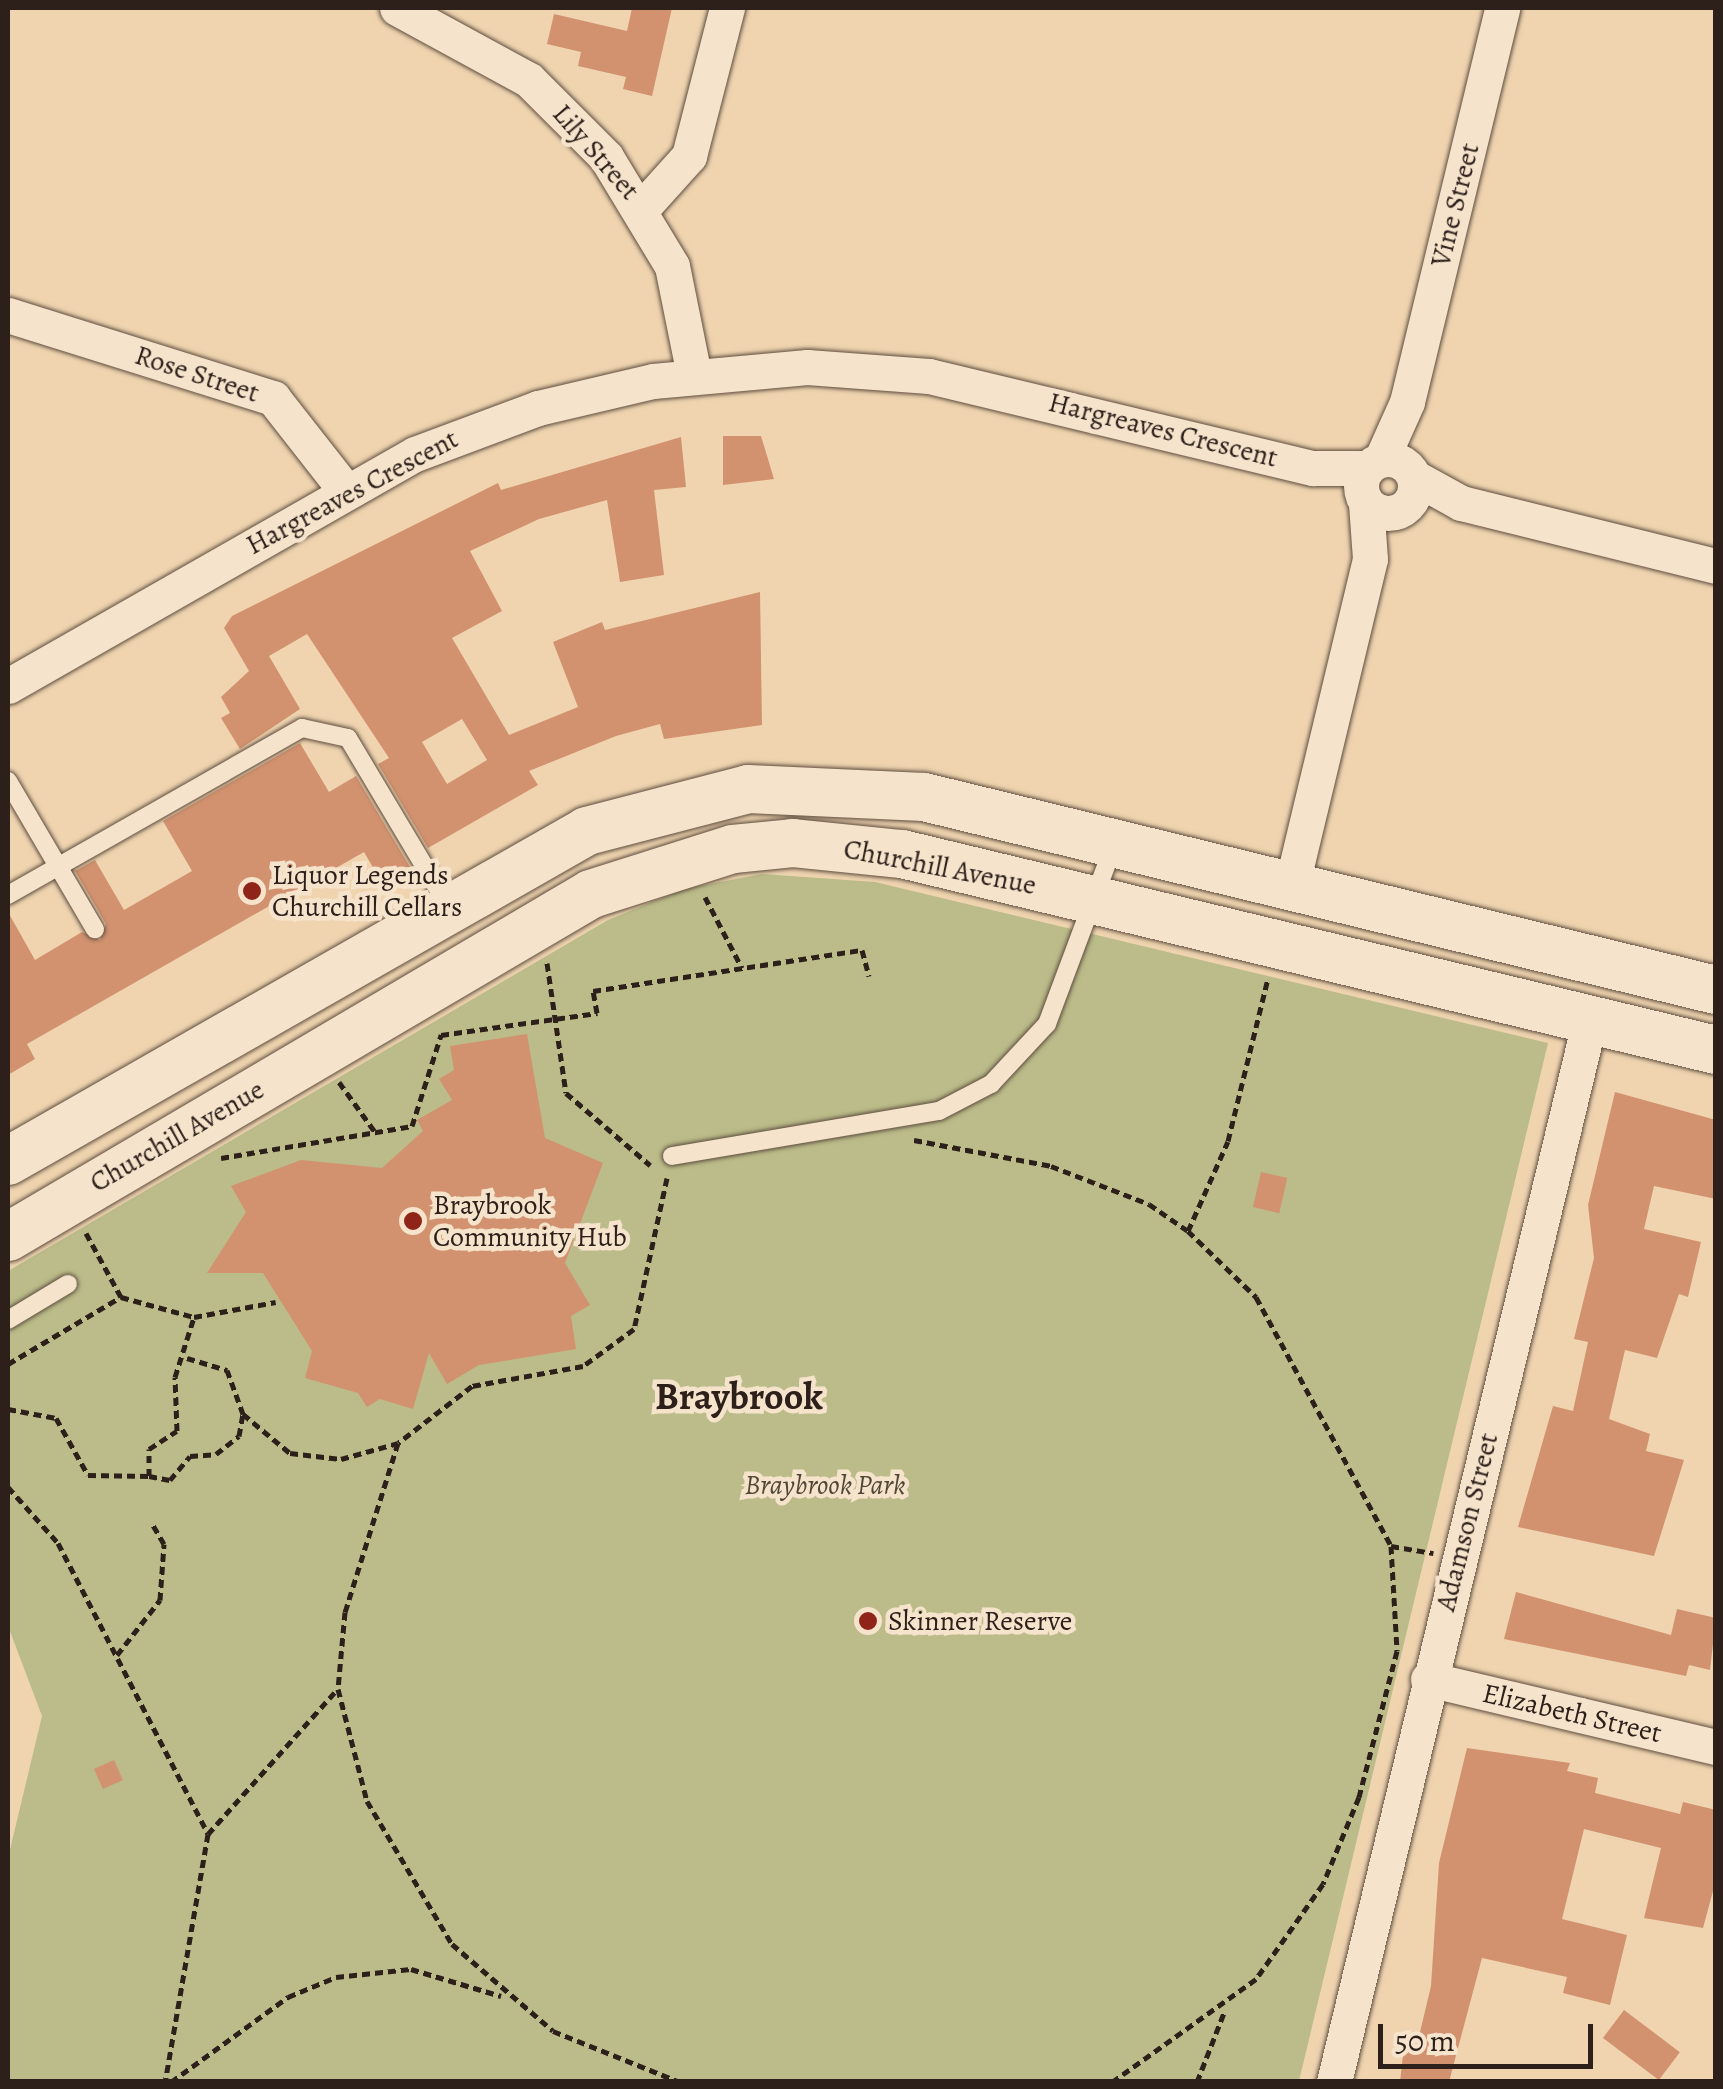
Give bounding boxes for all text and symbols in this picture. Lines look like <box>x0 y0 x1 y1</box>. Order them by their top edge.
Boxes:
street label: Lily Street <box>545 97 647 207</box>
street label: Vine Street <box>1423 140 1487 270</box>
street label: Rose Street <box>131 338 263 410</box>
street label: Hargreaves Crescent <box>1045 385 1281 475</box>
street label: Hargreaves Crescent <box>240 422 464 562</box>
street label: Churchill Avenue <box>841 832 1039 902</box>
place label: Liquor Legends Churchill Cellars <box>272 858 462 924</box>
marker: Liquor Legends Churchill Cellars <box>241 880 263 902</box>
street label: Churchill Avenue <box>84 1073 270 1199</box>
place label: Braybrook Community Hub <box>433 1188 627 1254</box>
marker: Braybrook Community Hub <box>402 1210 424 1232</box>
district label: Braybrook <box>655 1374 823 1420</box>
street label: Adamson Street <box>1429 1430 1505 1614</box>
park label: Braybrook Park <box>745 1468 905 1502</box>
place label: Skinner Reserve <box>888 1604 1072 1638</box>
marker: Skinner Reserve <box>857 1610 879 1632</box>
street label: Elizabeth Street <box>1479 1676 1665 1750</box>
scale bar <box>1383 2004 1598 2066</box>
text: 50 m <box>1395 2021 1455 2061</box>

